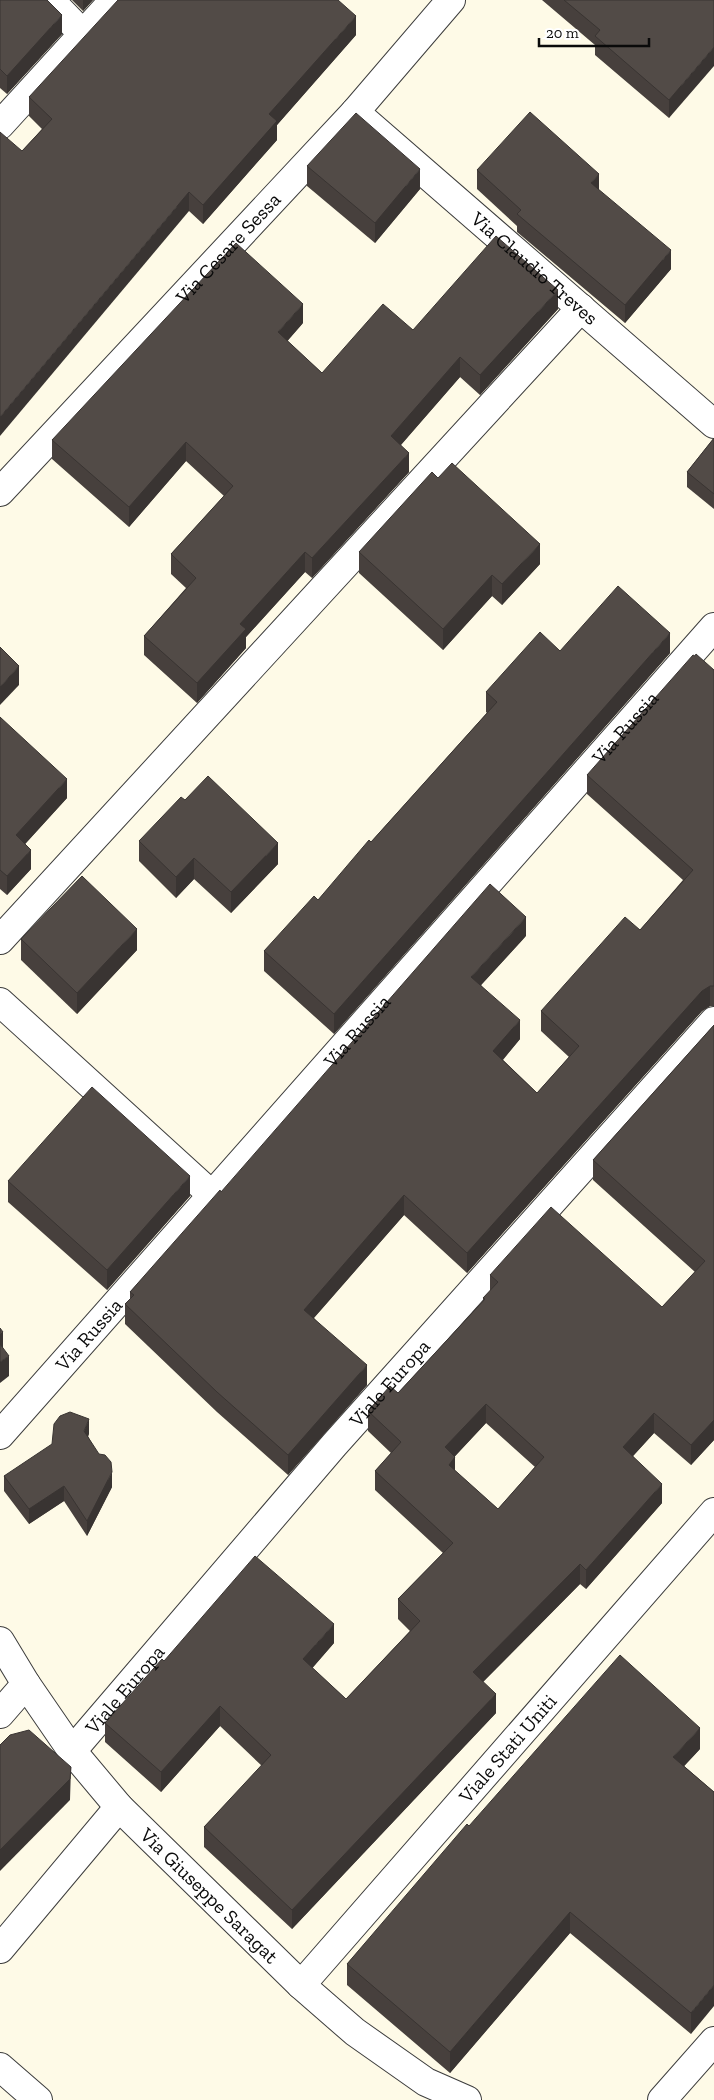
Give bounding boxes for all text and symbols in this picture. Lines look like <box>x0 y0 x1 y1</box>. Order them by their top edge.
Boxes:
scale bar <box>539 15 649 47</box>
text: 20 m <box>546 24 579 42</box>
street label: Via Cesare Sessa <box>170 187 286 309</box>
street label: Via Claudio Treves <box>466 206 603 330</box>
street label: Via Russia <box>586 686 664 770</box>
street label: Via Russia <box>318 990 396 1073</box>
street label: Via Russia <box>50 1293 127 1377</box>
street label: Viale Europa <box>343 1334 435 1433</box>
street label: Viale Europa <box>79 1640 170 1740</box>
street label: Viale Stati Uniti <box>453 1689 562 1809</box>
street label: Via Giuseppe Saragat <box>135 1822 284 1969</box>

